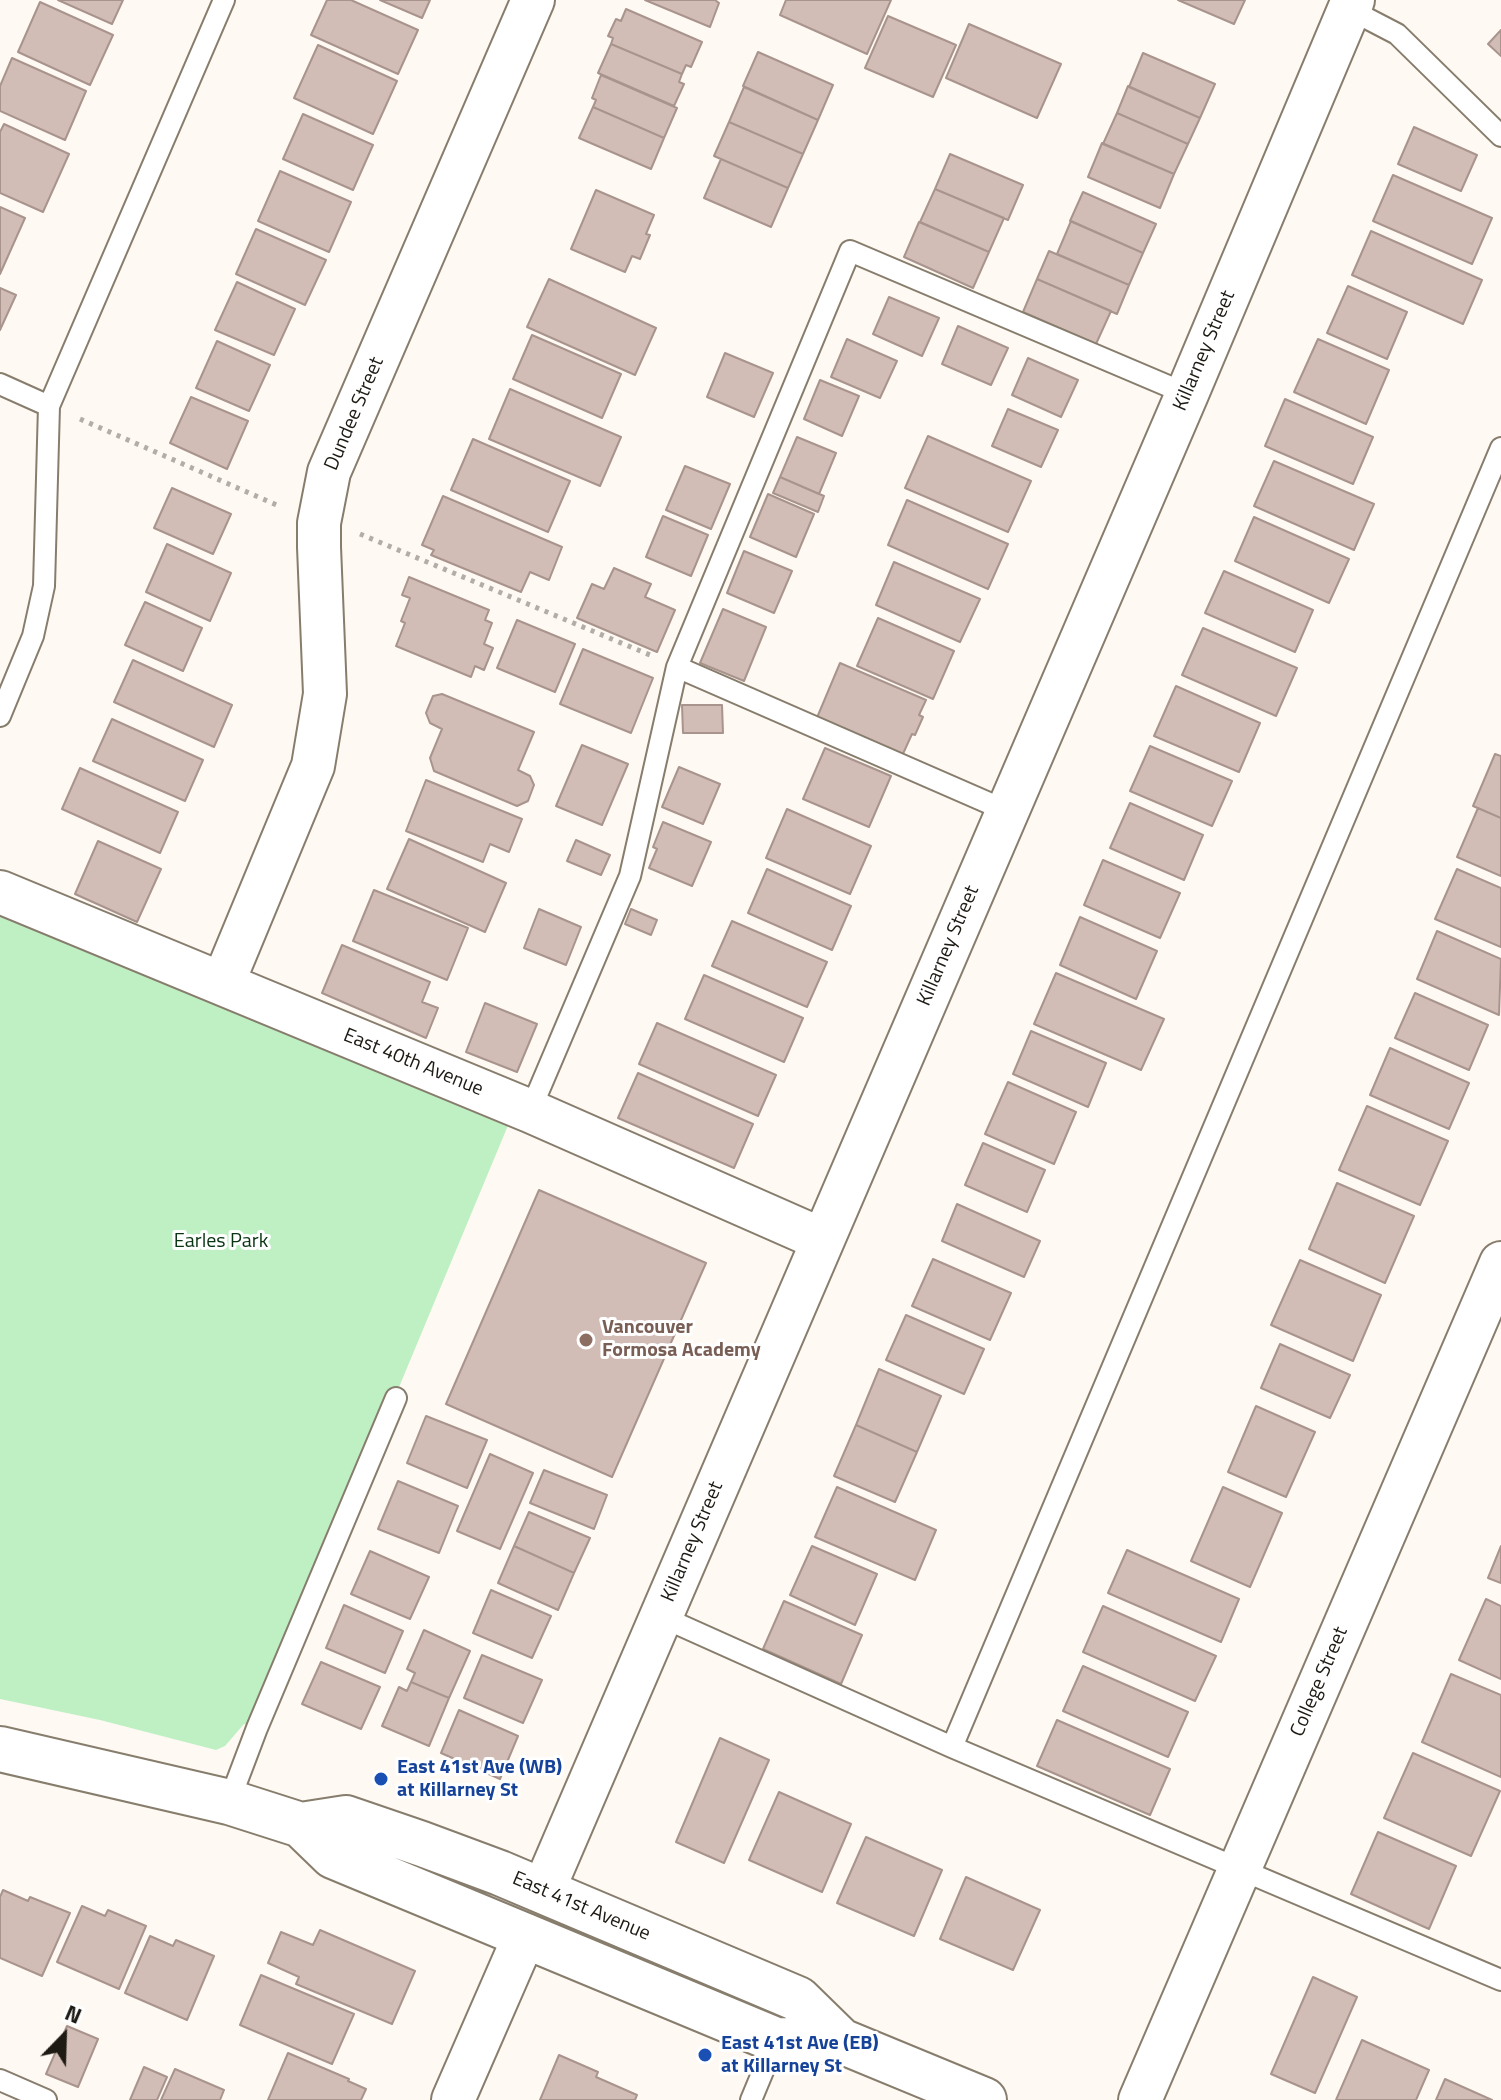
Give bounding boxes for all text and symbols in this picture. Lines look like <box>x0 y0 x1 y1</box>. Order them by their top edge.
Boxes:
street label: Killarney Street <box>1169 287 1241 415</box>
street label: Dundee Street <box>320 354 390 474</box>
street label: Killarney Street <box>913 882 985 1010</box>
street label: East 40th Avenue <box>339 1024 487 1102</box>
park label: Earles Park <box>174 1230 268 1254</box>
place label: Vancouver Formosa Academy <box>602 1316 761 1363</box>
marker: Vancouver Formosa Academy <box>577 1331 595 1349</box>
street label: Killarney Street <box>657 1478 729 1606</box>
street label: College Street <box>1286 1623 1354 1741</box>
place label: East 41st Ave (WB) at Killarney St <box>397 1756 562 1803</box>
marker: East 41st Ave (WB) at Killarney St <box>372 1770 390 1788</box>
street label: East 41st Avenue <box>508 1867 654 1947</box>
text: N <box>60 1995 87 2033</box>
north arrow <box>24 1996 104 2076</box>
place label: East 41st Ave (EB) at Killarney St <box>721 2032 879 2079</box>
marker: East 41st Ave (EB) at Killarney St <box>696 2046 714 2064</box>

